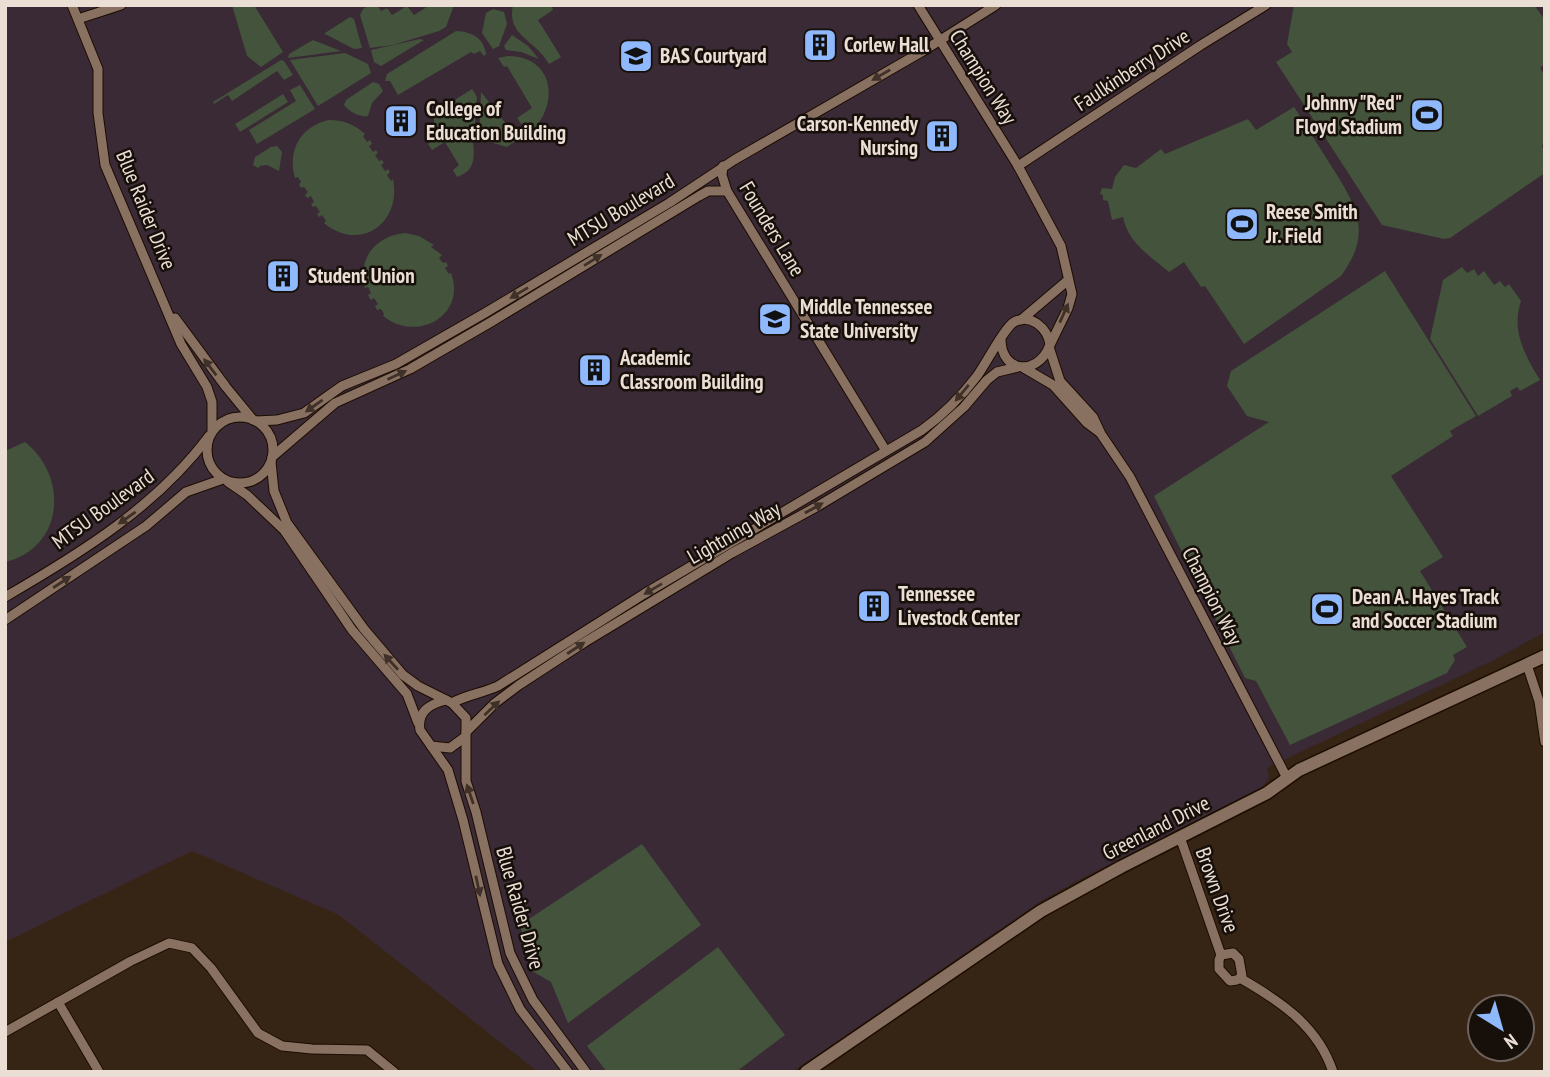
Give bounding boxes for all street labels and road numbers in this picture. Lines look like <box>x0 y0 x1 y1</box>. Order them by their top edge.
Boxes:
street label: Faulkinberry Drive <box>1069 22 1195 117</box>
street label: Champion Way <box>944 24 1023 129</box>
street label: Blue Raider Drive <box>110 146 183 273</box>
street label: MTSU Boulevard <box>562 167 679 252</box>
street label: Founders Lane <box>734 176 811 281</box>
street label: MTSU Boulevard <box>46 462 159 555</box>
street label: Lightning Way <box>682 495 785 570</box>
street label: Champion Way <box>1176 542 1249 650</box>
street label: Greenland Drive <box>1098 789 1214 866</box>
street label: Blue Raider Drive <box>490 843 551 972</box>
street label: Brown Drive <box>1190 844 1245 936</box>

